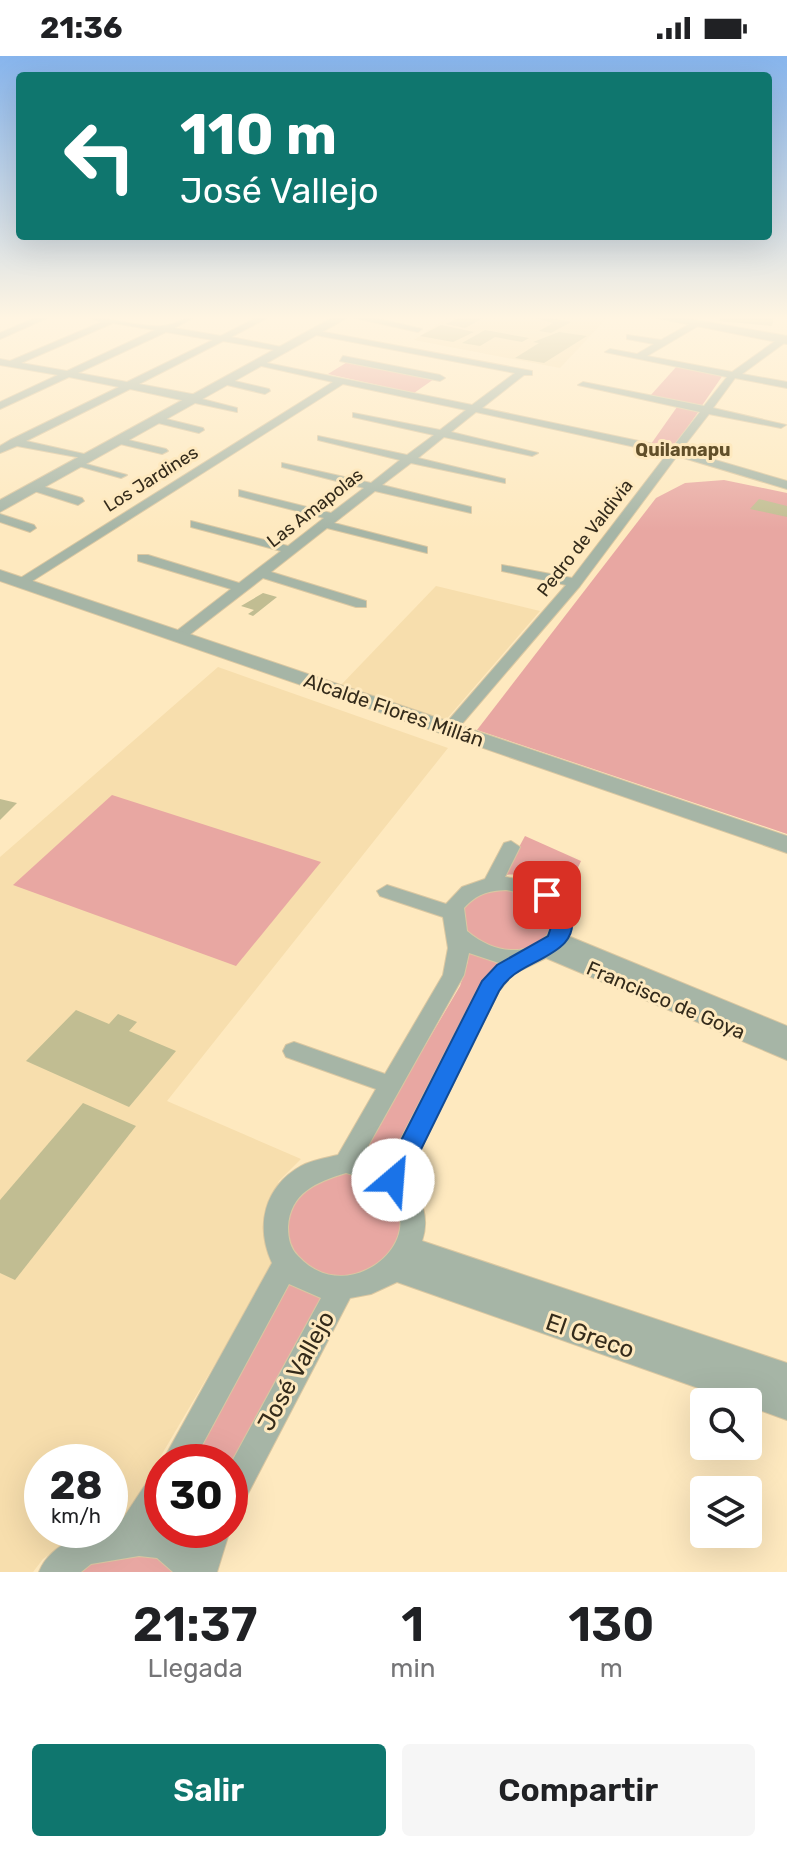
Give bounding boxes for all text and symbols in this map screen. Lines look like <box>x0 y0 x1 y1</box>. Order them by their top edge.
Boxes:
text: 21:36 <box>40 10 122 46</box>
text: 110 m <box>180 102 337 168</box>
icon: left <box>48 104 152 208</box>
text: José Vallejo <box>180 169 379 212</box>
district label: Quilamapu <box>635 439 731 461</box>
street label: Los Jardines <box>100 441 202 517</box>
street label: Las Amapolas <box>263 464 367 552</box>
street label: Pedro de Valdivia <box>532 475 638 601</box>
street label: Alcalde Flores Millán <box>301 668 487 752</box>
pin <box>513 861 581 929</box>
icon: arrive <box>525 873 569 917</box>
street label: Francisco de Goya <box>583 956 749 1044</box>
position arrow <box>351 1138 435 1222</box>
street label: José Vallejo <box>252 1306 340 1436</box>
street label: El Greco <box>542 1308 638 1364</box>
map controls <box>690 1388 762 1548</box>
button: search <box>690 1388 762 1460</box>
speed limit sign: 30 <box>144 1444 248 1548</box>
text: 28 <box>49 1462 103 1509</box>
button: layers <box>690 1476 762 1548</box>
text: km/h <box>51 1504 101 1528</box>
text: 21:37 <box>133 1596 258 1653</box>
text: 1 <box>401 1596 424 1653</box>
text: 130 <box>568 1596 654 1653</box>
text: Llegada <box>148 1653 243 1684</box>
text: min <box>390 1653 435 1684</box>
text: m <box>600 1653 623 1684</box>
button: Salir <box>32 1744 386 1836</box>
button: Compartir <box>402 1744 755 1836</box>

